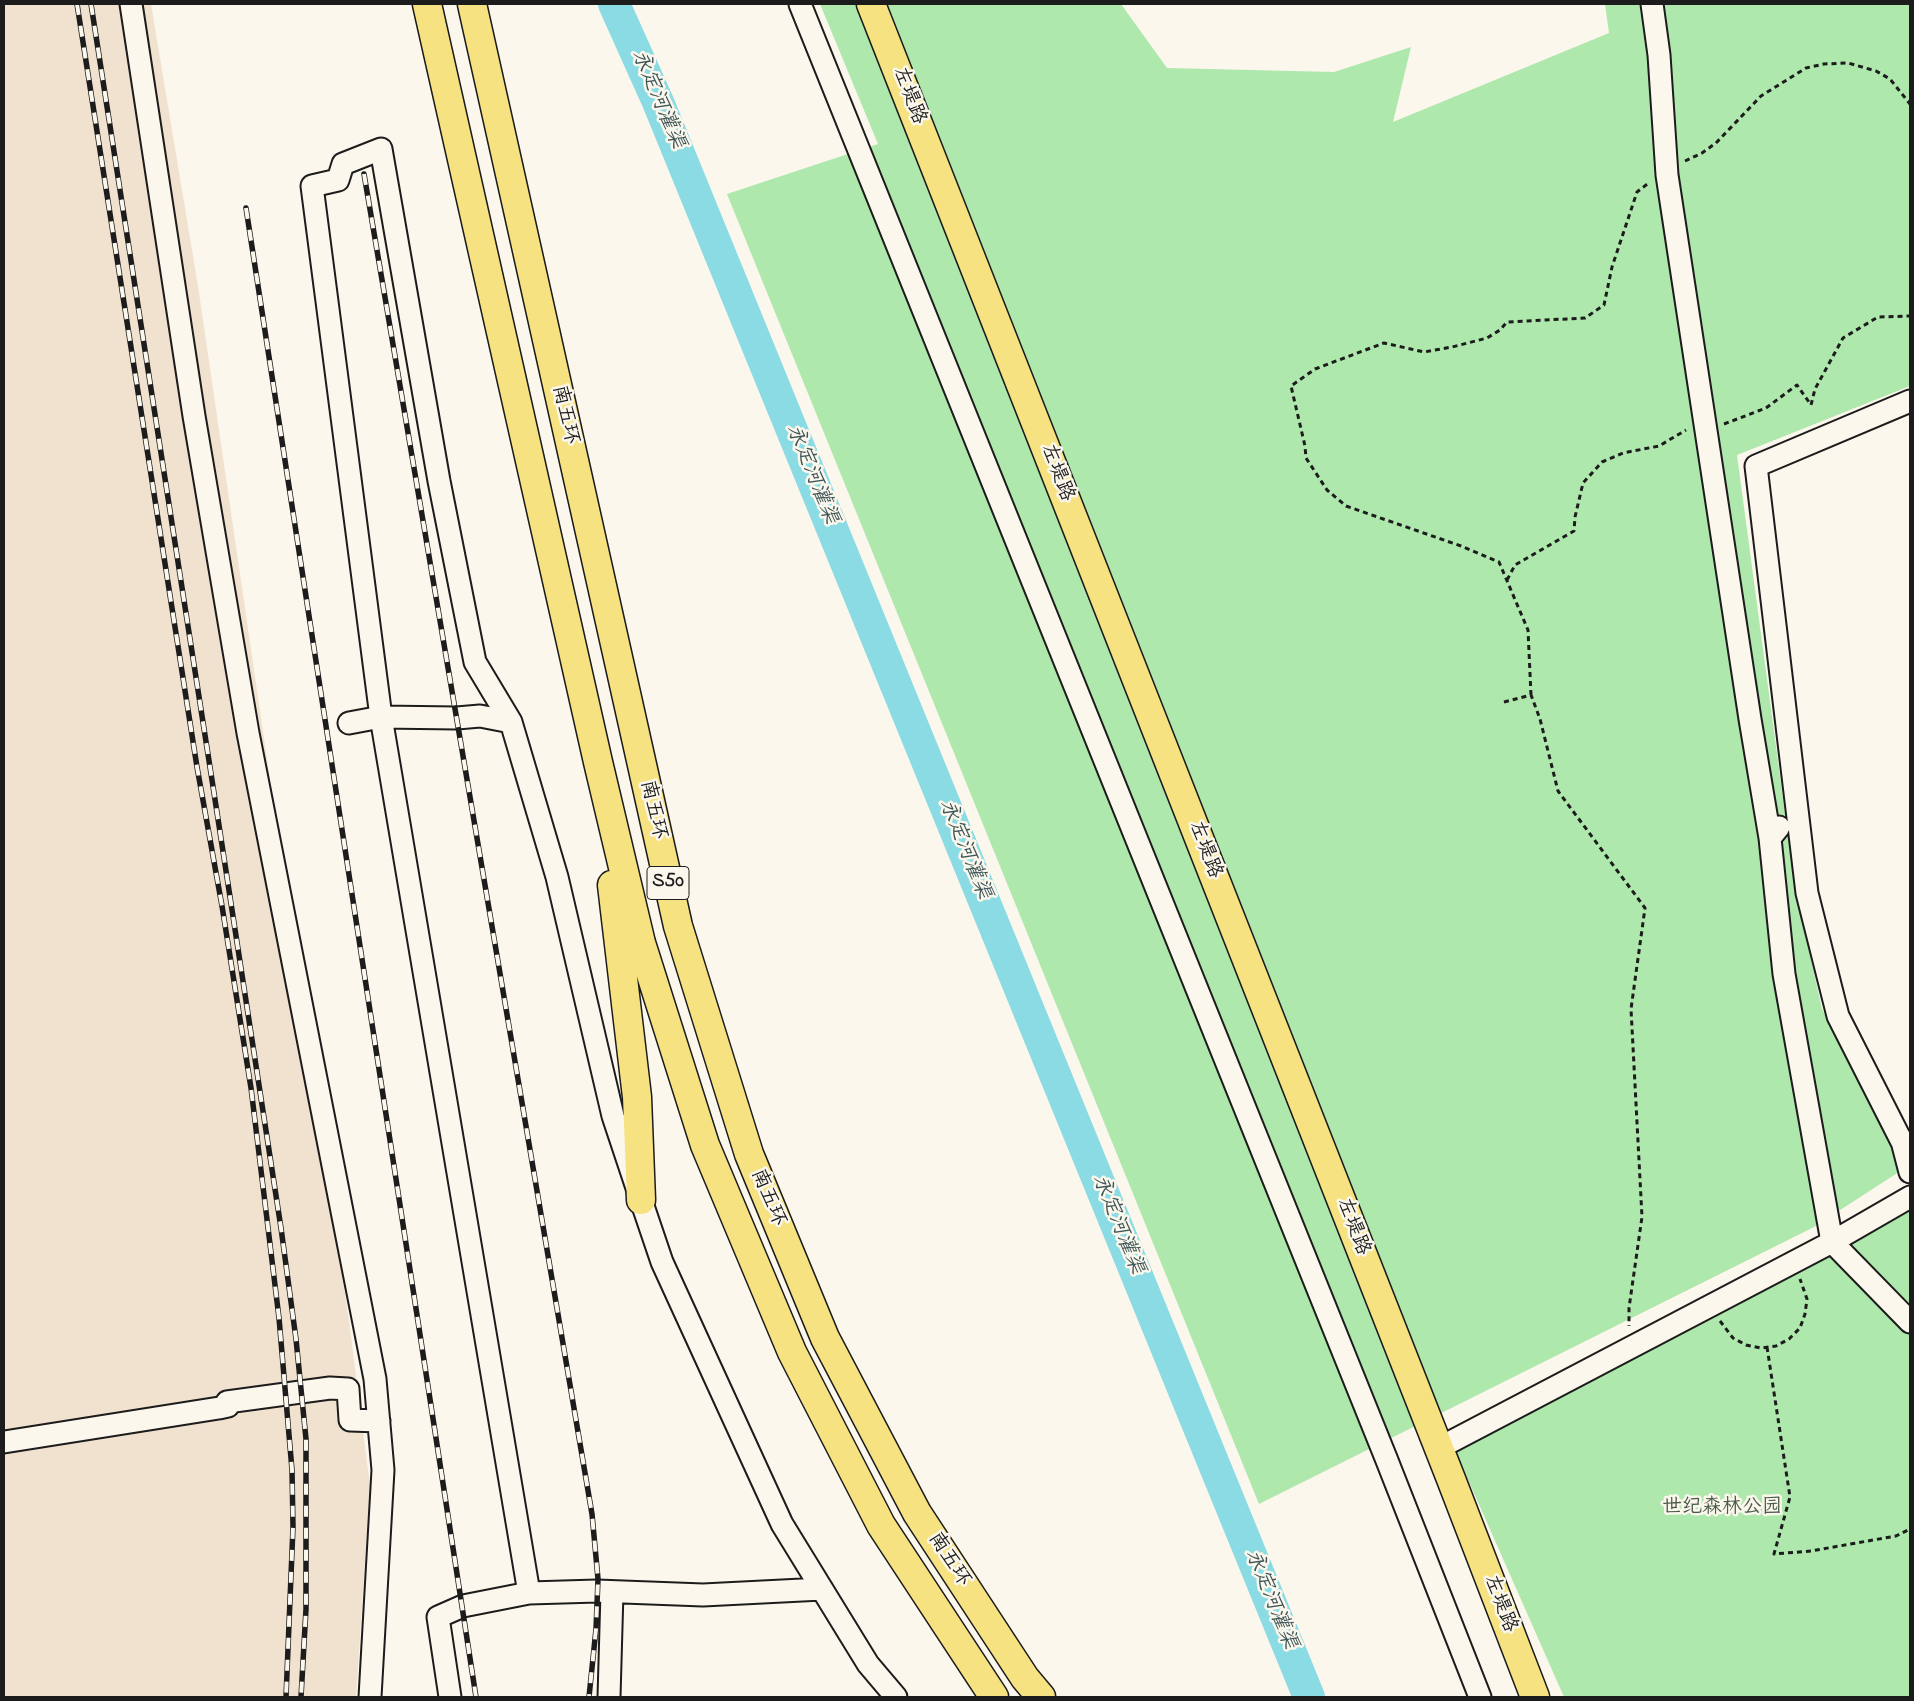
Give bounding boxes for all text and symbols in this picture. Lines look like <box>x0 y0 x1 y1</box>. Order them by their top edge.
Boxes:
water label: 永定河灌渠 <box>625 47 689 153</box>
street label: 左堤路 <box>886 64 930 128</box>
street label: 南五环 <box>546 383 582 447</box>
water label: 永定河灌渠 <box>780 422 842 528</box>
street label: 左堤路 <box>1034 441 1078 505</box>
street label: 南五环 <box>634 778 670 842</box>
water label: 永定河灌渠 <box>933 797 995 903</box>
street label: 左堤路 <box>1182 818 1226 882</box>
road number: S50 <box>647 866 689 900</box>
street label: 南五环 <box>744 1166 790 1230</box>
water label: 永定河灌渠 <box>1086 1172 1148 1278</box>
street label: 左堤路 <box>1330 1195 1374 1259</box>
park label: 世纪森林公园 <box>1662 1497 1782 1521</box>
street label: 南五环 <box>922 1528 974 1592</box>
water label: 永定河灌渠 <box>1239 1547 1301 1653</box>
street label: 左堤路 <box>1477 1572 1521 1636</box>

